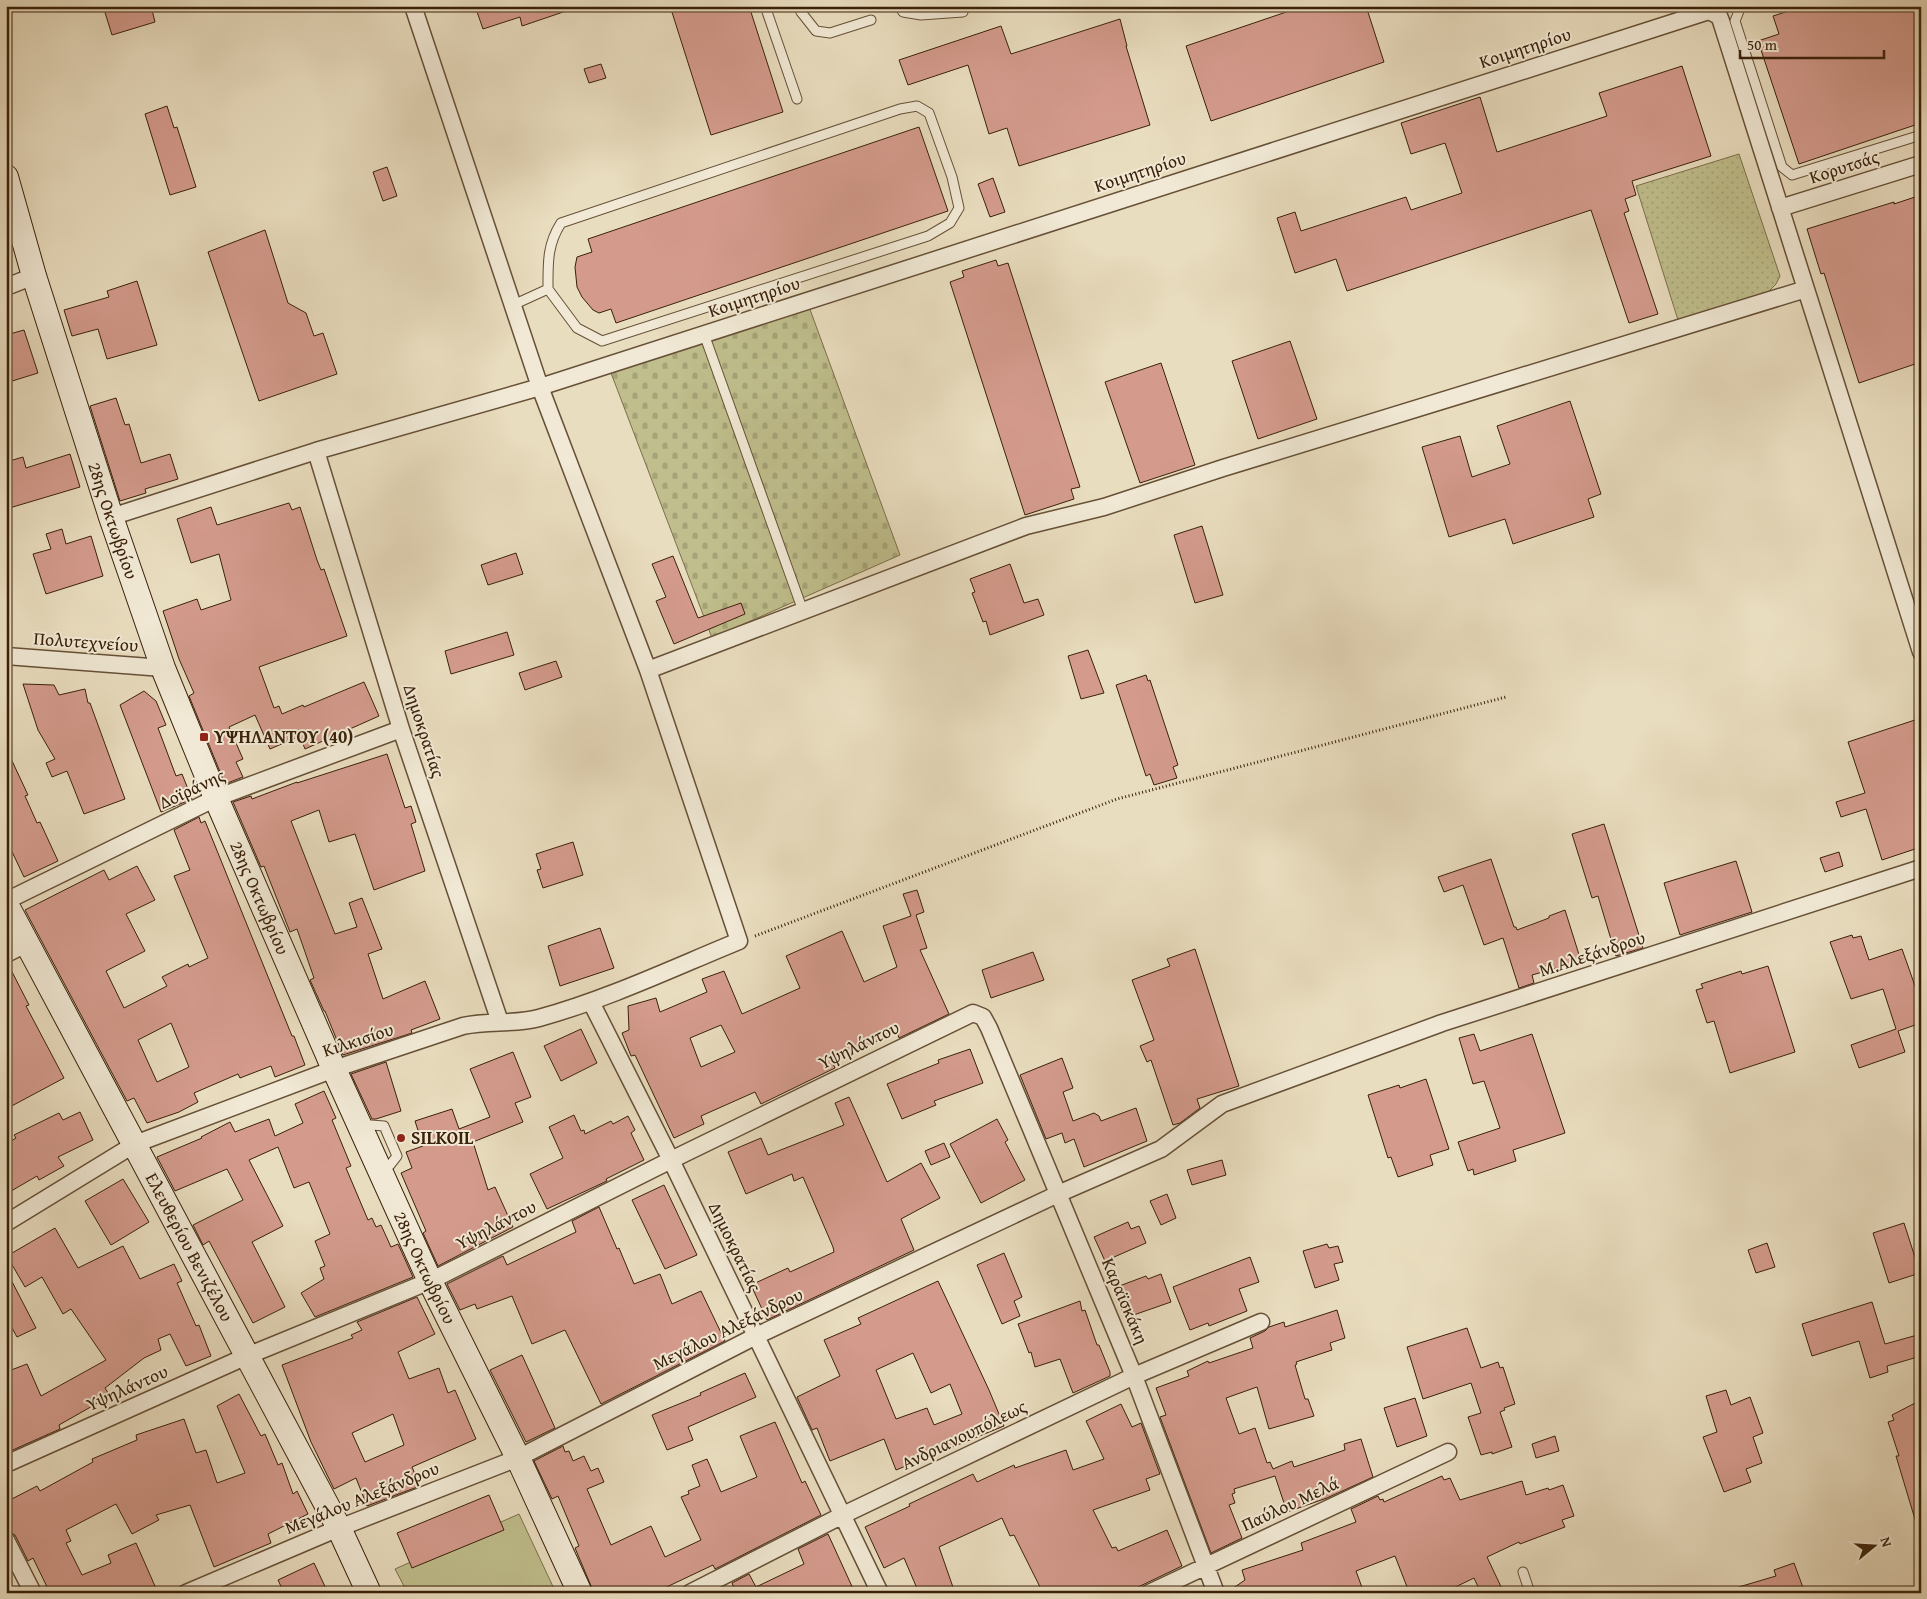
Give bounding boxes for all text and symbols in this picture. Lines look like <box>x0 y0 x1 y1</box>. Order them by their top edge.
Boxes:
street label: Κοιμητηρίου <box>1475 20 1574 75</box>
scale bar <box>1740 28 1883 60</box>
text: 50 m <box>1747 34 1778 55</box>
street label: Κορυτσάς <box>1806 143 1882 190</box>
street label: Κοιμητηρίου <box>1090 144 1189 199</box>
street label: Κοιμητηρίου <box>704 269 803 324</box>
street label: 28ης Οκτωβρίου <box>81 459 145 583</box>
street label: Πολυτεχνείου <box>33 624 139 659</box>
street label: Δημοκρατίας <box>397 680 452 782</box>
place label: ΥΨΗΛΑΝΤΟΥ (40) <box>213 723 353 750</box>
marker: ΥΨΗΛΑΝΤΟΥ (40) <box>198 731 210 743</box>
street label: Δοϊράνης <box>154 761 230 816</box>
street label: 28ης Οκτωβρίου <box>223 837 297 959</box>
street label: Μ.Αλεξάνδρου <box>1535 924 1648 983</box>
street label: Υψηλάντου <box>813 1013 904 1076</box>
street label: Κιλκισίου <box>319 1015 397 1064</box>
place label: SILKOIL <box>411 1124 474 1151</box>
marker: SILKOIL <box>395 1132 407 1144</box>
street label: Ελευθερίου Βενιζέλου <box>139 1168 240 1326</box>
street label: Υψηλάντου <box>450 1193 541 1257</box>
street label: Δημοκρατίας <box>702 1197 769 1297</box>
street label: 28ης Οκτωβρίου <box>387 1207 463 1328</box>
street label: Καραϊσκάκη <box>1095 1253 1156 1348</box>
street label: Μεγάλου Αλεξάνδρου <box>648 1280 807 1377</box>
street label: Υψηλάντου <box>81 1358 172 1418</box>
street label: Ανδριανουπόλεως <box>897 1392 1031 1477</box>
street label: Μεγάλου Αλεξάνδρου <box>281 1454 443 1541</box>
street label: Παύλου Μελά <box>1237 1469 1343 1538</box>
north arrow <box>1850 1522 1900 1572</box>
text: N <box>1875 1534 1898 1550</box>

